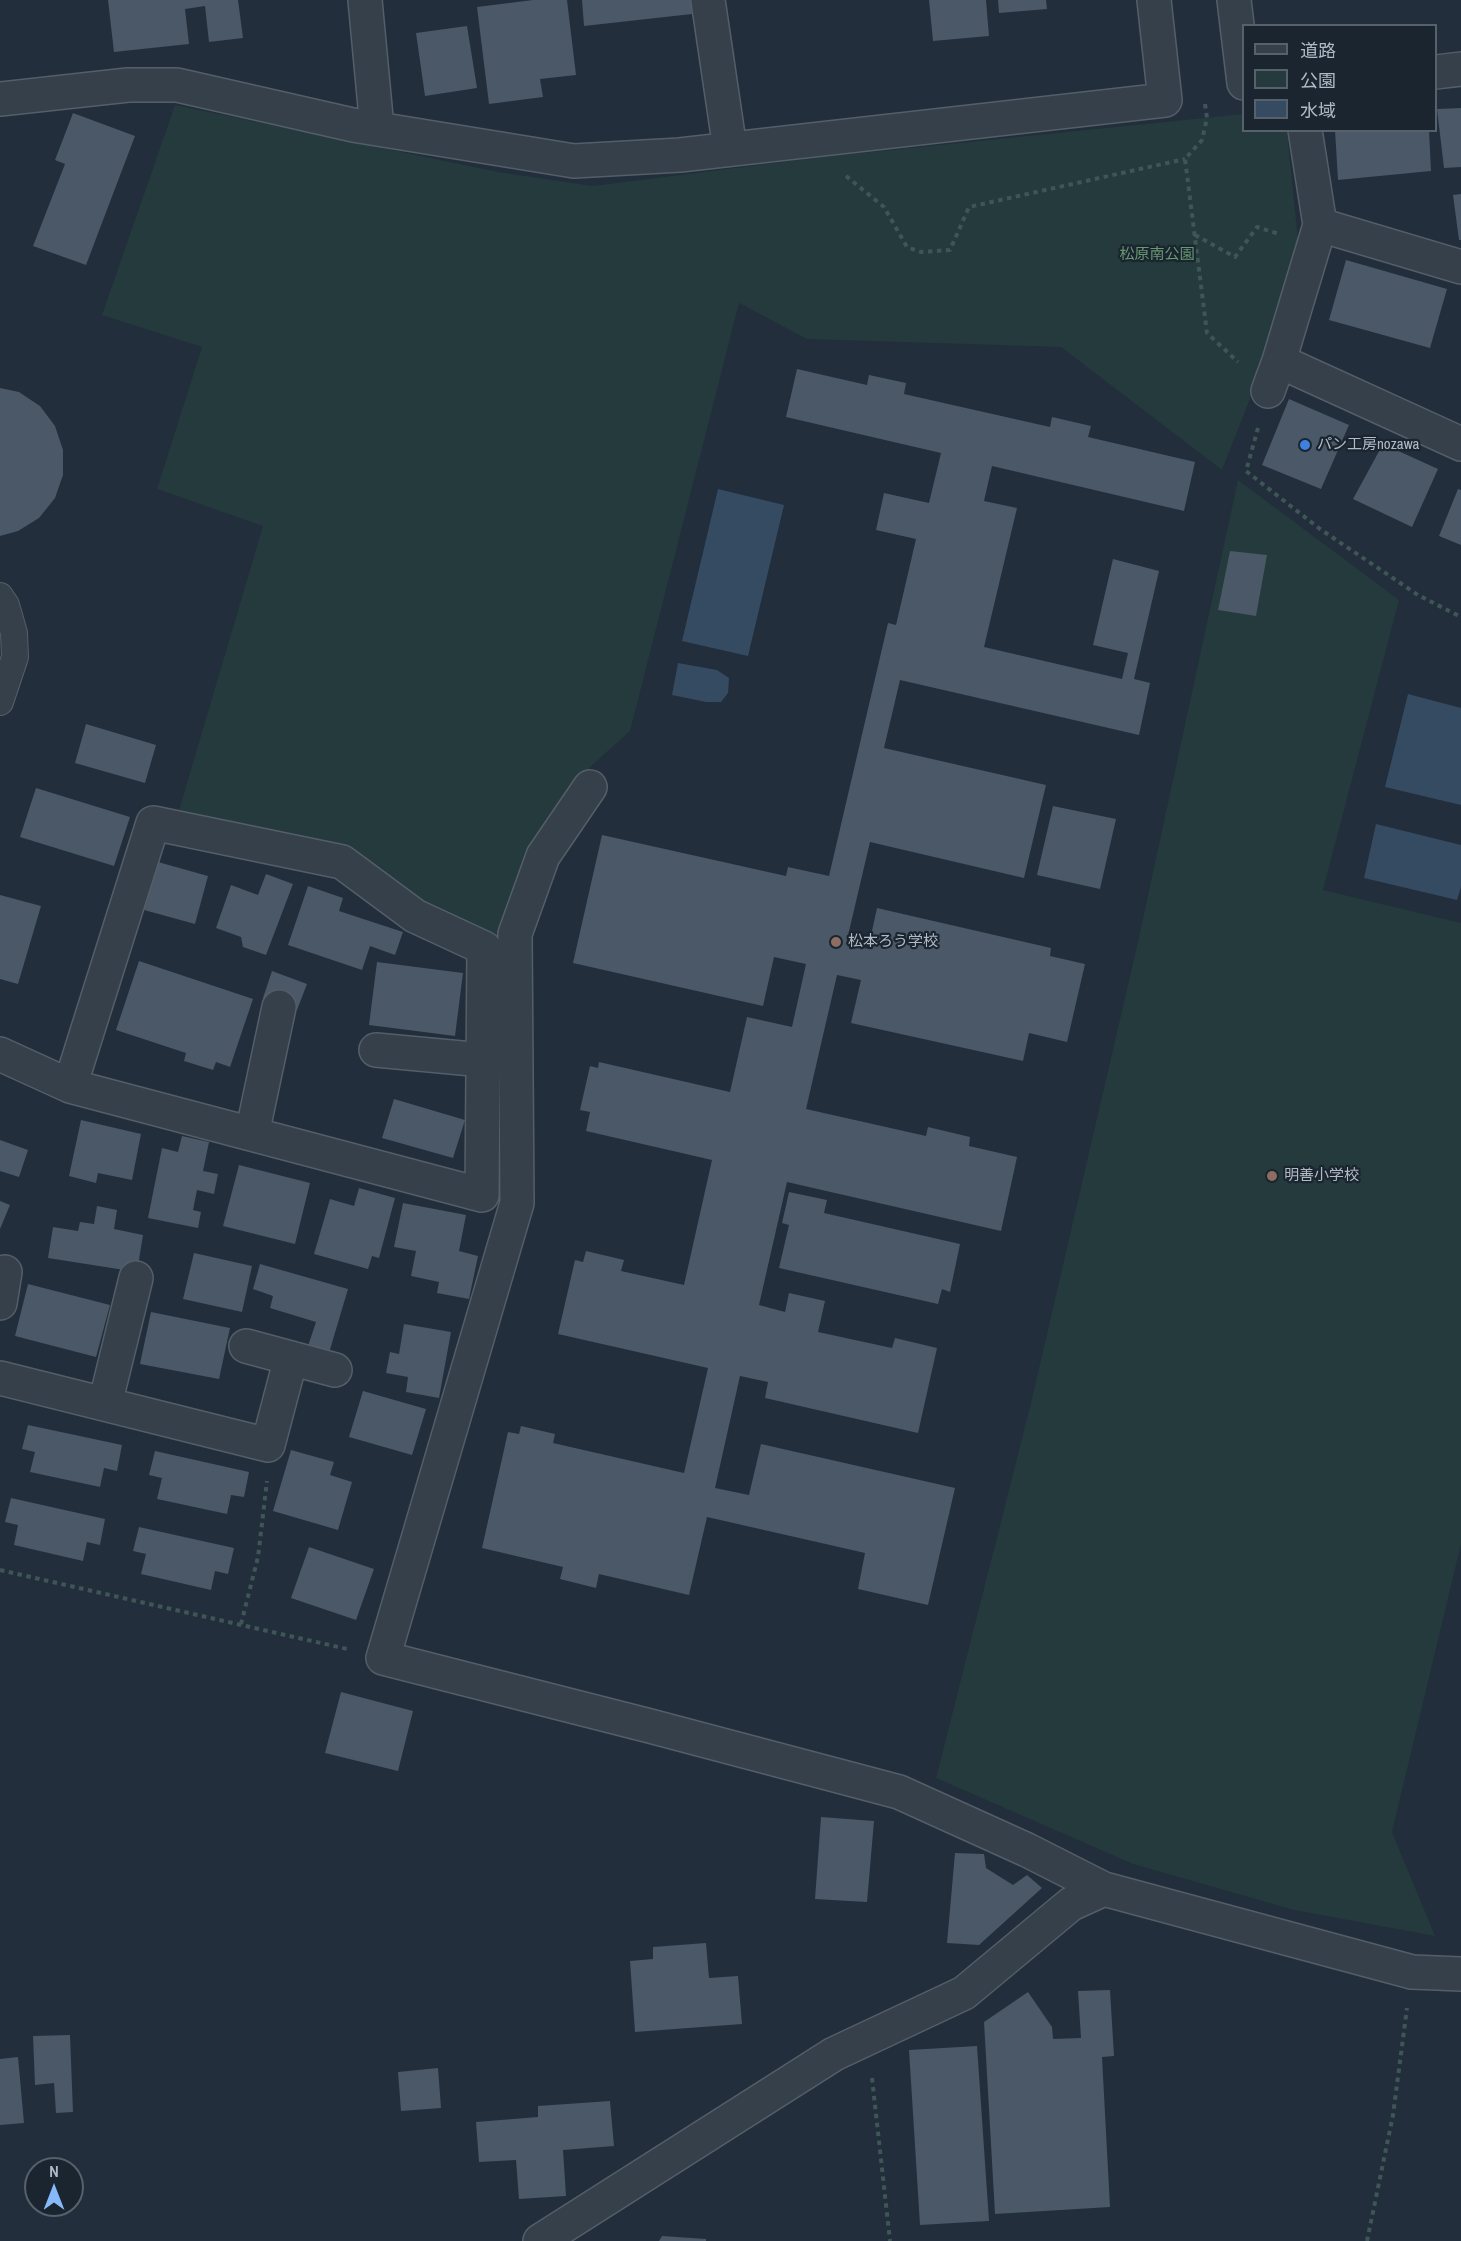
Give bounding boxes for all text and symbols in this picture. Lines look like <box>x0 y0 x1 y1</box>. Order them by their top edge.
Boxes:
legend <box>1242 24 1437 132</box>
text: 道路 <box>1300 38 1336 63</box>
text: 公園 <box>1300 68 1336 93</box>
text: 水域 <box>1300 98 1336 123</box>
park label: 松原南公園 <box>1120 246 1194 264</box>
place label: パン工房nozawa <box>1317 436 1419 454</box>
marker: パン工房nozawa <box>1298 438 1312 452</box>
place label: 松本ろう学校 <box>848 933 938 951</box>
marker: 松本ろう学校 <box>829 935 843 949</box>
place label: 明善小学校 <box>1284 1167 1359 1185</box>
marker: 明善小学校 <box>1265 1169 1279 1183</box>
north arrow <box>24 2157 84 2217</box>
text: N <box>49 2160 59 2182</box>

